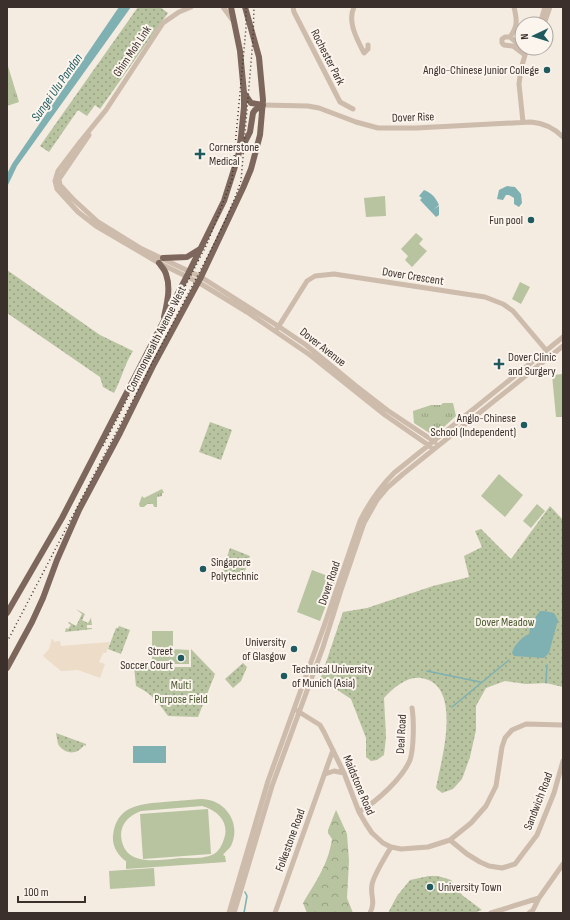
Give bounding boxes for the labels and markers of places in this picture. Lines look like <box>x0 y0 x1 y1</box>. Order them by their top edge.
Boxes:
place label: Anglo-Chinese Junior College <box>422 63 539 78</box>
marker: Anglo-Chinese Junior College <box>542 65 552 75</box>
place label: Cornerstone Medical <box>209 140 259 169</box>
marker: Cornerstone Medical <box>194 148 206 160</box>
place label: Fun pool <box>489 213 523 228</box>
marker: Fun pool <box>526 215 536 225</box>
place label: Dover Clinic and Surgery <box>508 350 556 379</box>
marker: Dover Clinic and Surgery <box>493 358 505 370</box>
place label: Anglo-Chinese School (Independent) <box>431 411 516 440</box>
marker: Anglo-Chinese School (Independent) <box>519 420 529 430</box>
place label: Singapore Polytechnic <box>211 555 259 584</box>
marker: Singapore Polytechnic <box>198 564 208 574</box>
place label: University of Glasgow <box>242 635 286 664</box>
place label: Street Soccer Court <box>120 644 173 673</box>
marker: University of Glasgow <box>289 644 299 654</box>
marker: Street Soccer Court <box>176 653 186 663</box>
place label: Technical University of Munich (Asia) <box>292 662 373 691</box>
marker: Technical University of Munich (Asia) <box>279 671 289 681</box>
place label: University Town <box>438 880 502 895</box>
marker: University Town <box>425 882 435 892</box>

